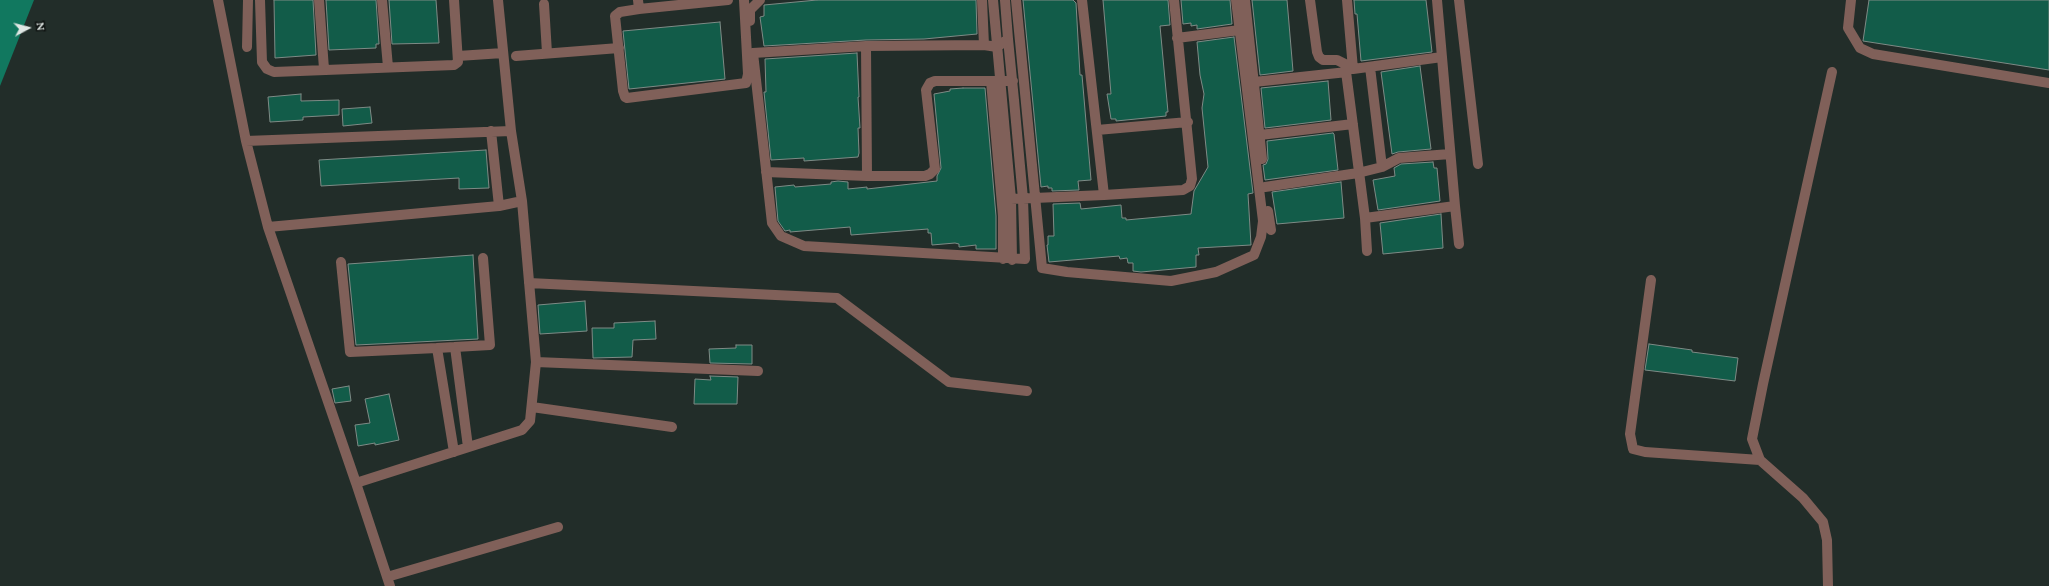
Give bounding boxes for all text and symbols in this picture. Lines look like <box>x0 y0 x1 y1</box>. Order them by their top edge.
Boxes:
north arrow <box>8 8 48 48</box>
text: N <box>31 21 49 32</box>

